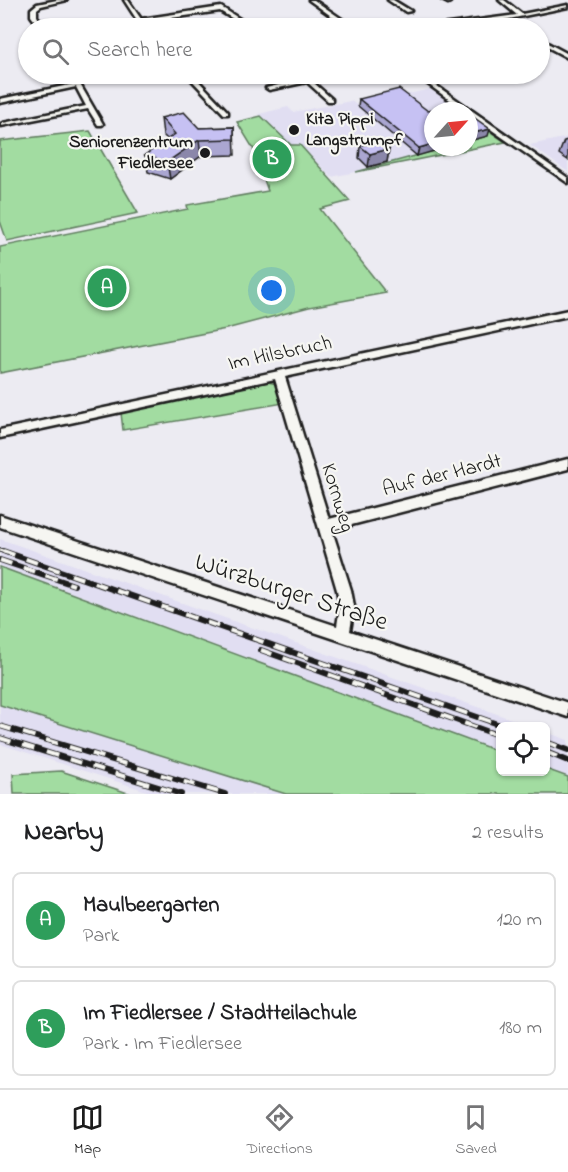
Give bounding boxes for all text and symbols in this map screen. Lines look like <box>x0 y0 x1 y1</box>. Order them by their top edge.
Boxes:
search box <box>18 18 550 84</box>
icon: search <box>39 35 72 68</box>
text: Search here <box>87 35 192 67</box>
north arrow <box>424 102 478 156</box>
place label: Kita Pippi Langstrumpf <box>306 107 403 155</box>
marker: Kita Pippi Langstrumpf <box>287 123 301 137</box>
place label: Seniorenzentrum Fiedlersee <box>69 130 194 177</box>
pin: B <box>252 136 292 182</box>
marker: Seniorenzentrum Fiedlersee <box>198 146 212 160</box>
pin: A <box>88 266 126 310</box>
your location <box>257 276 286 305</box>
street label: Im Hilsbruch <box>225 328 335 380</box>
street label: Auf der Hardt <box>379 447 505 505</box>
street label: Kornweg <box>310 460 362 537</box>
street label: Würzburger Straße <box>189 544 393 642</box>
map controls <box>496 722 550 776</box>
button: locate <box>496 722 550 776</box>
text: Nearby <box>24 814 103 852</box>
text: 2 results <box>472 819 544 848</box>
text: Maulbeergarten <box>83 890 219 922</box>
text: A <box>39 906 52 935</box>
text: 120 m <box>497 906 542 935</box>
text: Park <box>83 922 119 951</box>
text: Im Fiedlersee / Stadtteilachule <box>83 998 357 1030</box>
text: B <box>39 1014 52 1043</box>
text: 180 m <box>499 1014 542 1043</box>
text: Park · Im Fiedlersee <box>83 1030 242 1059</box>
tab: Map <box>71 1101 104 1161</box>
tab: Directions <box>246 1101 313 1161</box>
tab: Saved <box>455 1101 497 1161</box>

